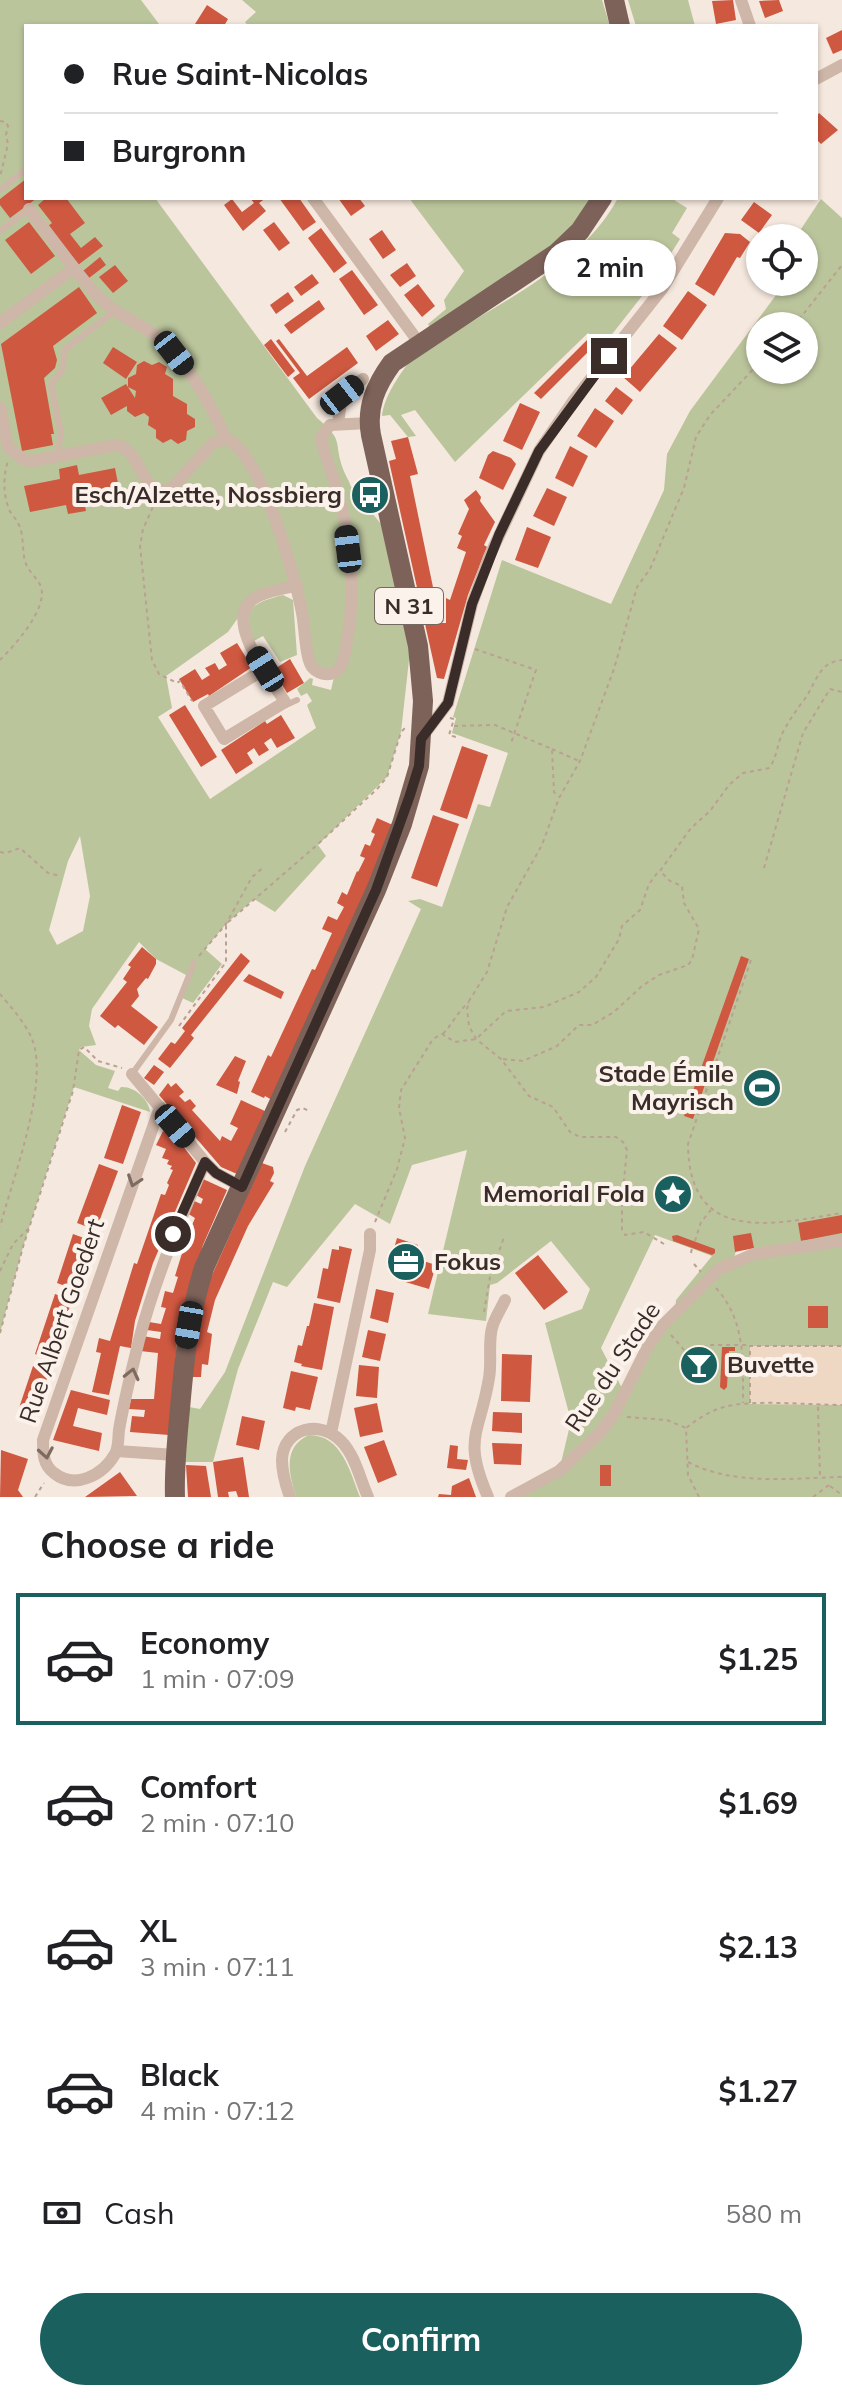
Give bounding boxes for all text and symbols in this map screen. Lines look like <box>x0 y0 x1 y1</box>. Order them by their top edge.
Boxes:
text: Rue Saint-Nicolas <box>112 55 368 93</box>
text: Burgronn <box>112 132 246 170</box>
map controls <box>746 224 818 384</box>
button: locate <box>746 224 818 296</box>
callout: 2 min <box>543 240 675 296</box>
text: 2 min <box>576 251 644 284</box>
button: layers <box>746 312 818 384</box>
car <box>150 327 198 379</box>
route end <box>591 338 627 374</box>
car <box>316 371 368 419</box>
bus stop icon: Esch/Alzette, Nossbierg <box>349 474 391 516</box>
place label: Esch/Alzette, Nossbierg <box>74 479 342 509</box>
car <box>333 524 363 574</box>
road number: N 31 <box>375 588 443 624</box>
car <box>242 642 288 696</box>
place label: Stade Émile Mayrisch <box>599 1058 734 1116</box>
sports icon: Stade Émile Mayrisch <box>741 1067 783 1109</box>
car <box>150 1100 200 1152</box>
one-way arrow <box>127 1173 143 1187</box>
place icon: Memorial Fola <box>652 1173 694 1215</box>
place label: Memorial Fola <box>483 1178 645 1208</box>
street label: Rue Albert Goedert <box>12 1215 110 1427</box>
route start <box>155 1216 191 1252</box>
office icon: Fokus <box>385 1241 427 1283</box>
place label: Fokus <box>434 1246 501 1276</box>
street label: Rue du Stade <box>558 1296 666 1437</box>
car <box>173 1299 205 1351</box>
bar icon: Buvette <box>678 1344 720 1386</box>
place label: Buvette <box>727 1349 814 1379</box>
one-way arrow <box>123 1368 140 1381</box>
one-way arrow <box>36 1446 53 1459</box>
text: Choose a ride <box>40 1522 274 1567</box>
icon: car <box>44 1623 116 1695</box>
text: Economy <box>140 1624 269 1662</box>
text: $1.25 <box>719 1640 798 1678</box>
text: 1 min · 07:09 <box>140 1662 295 1695</box>
icon: car <box>44 1767 116 1839</box>
text: Comfort <box>140 1768 257 1806</box>
text: $1.69 <box>719 1784 798 1822</box>
text: 2 min · 07:10 <box>140 1806 295 1839</box>
icon: car <box>44 1911 116 1983</box>
text: XL <box>140 1912 177 1950</box>
text: $2.13 <box>719 1928 798 1966</box>
text: 3 min · 07:11 <box>140 1950 295 1983</box>
icon: car <box>44 2055 116 2127</box>
text: Black <box>140 2056 219 2094</box>
text: $1.27 <box>719 2072 798 2110</box>
text: 4 min · 07:12 <box>140 2094 295 2127</box>
icon: cash <box>40 2191 84 2235</box>
text: Cash <box>104 2194 175 2232</box>
text: 580 m <box>726 2197 802 2230</box>
button: Confirm <box>40 2293 802 2385</box>

